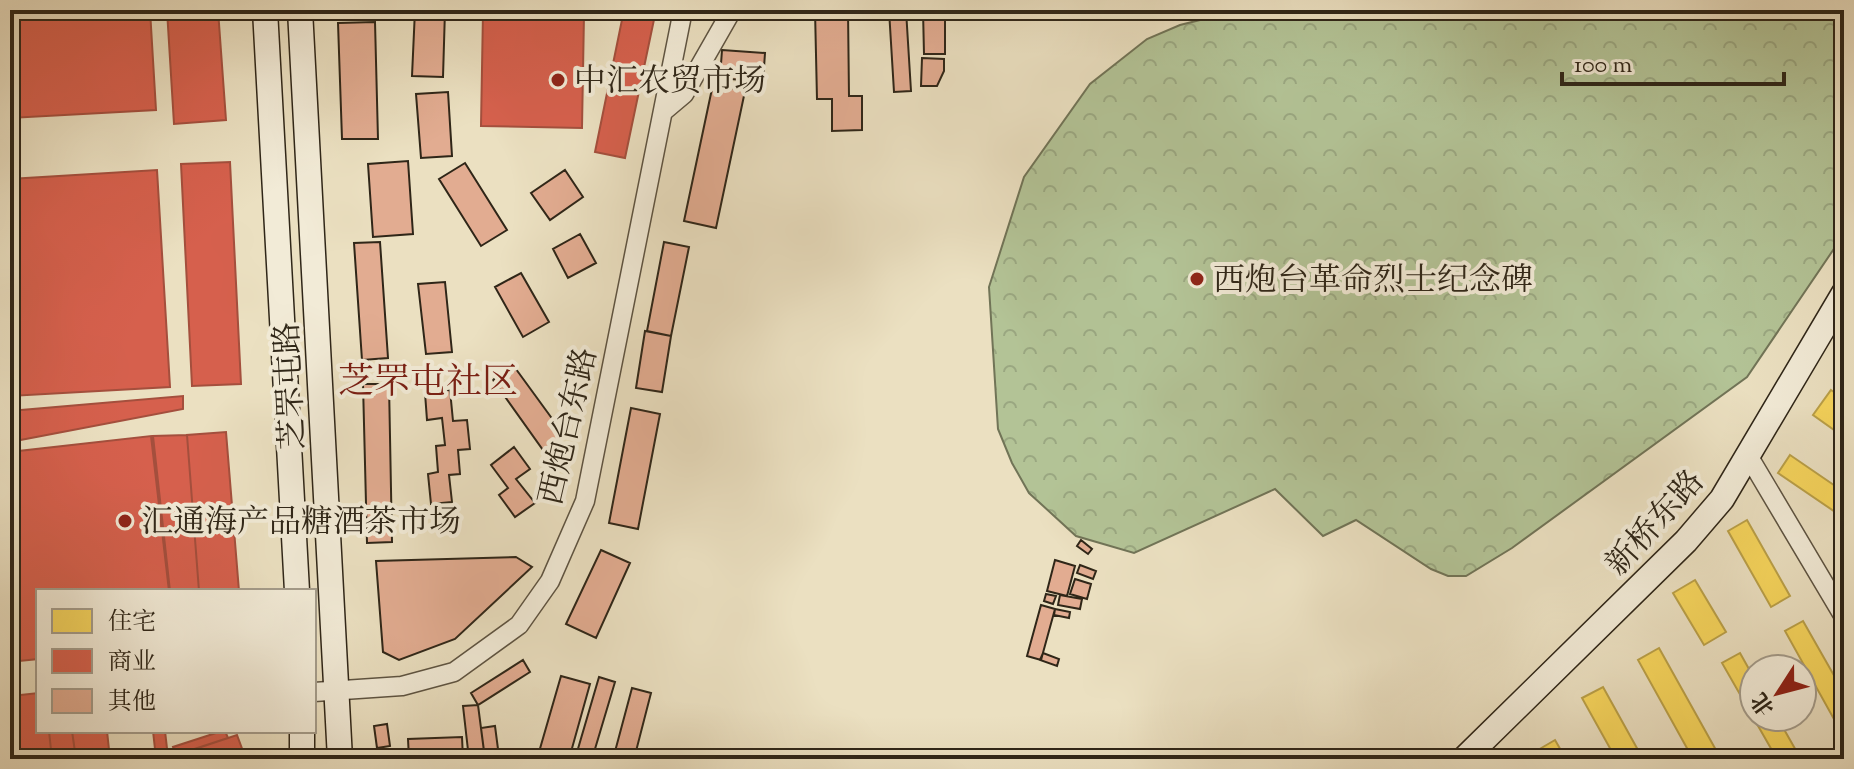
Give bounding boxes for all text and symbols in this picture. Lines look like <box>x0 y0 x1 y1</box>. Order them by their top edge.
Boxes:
scale bar <box>1562 36 1784 86</box>
text: 100 m <box>1574 49 1632 83</box>
place label: 中汇农贸市场 <box>574 60 766 106</box>
marker: 中汇农贸市场 <box>549 71 567 89</box>
place label: 西炮台革命烈士纪念碑 <box>1213 259 1533 305</box>
marker: 西炮台革命烈士纪念碑 <box>1188 270 1206 288</box>
street label: 芝罘屯路 <box>266 321 318 451</box>
street label: 西炮台东路 <box>530 344 610 510</box>
district label: 芝罘屯社区 <box>338 358 518 410</box>
street label: 新桥东路 <box>1596 461 1716 587</box>
place label: 汇通海产品糖酒茶市场 <box>141 501 461 547</box>
marker: 汇通海产品糖酒茶市场 <box>116 512 134 530</box>
legend <box>36 589 316 733</box>
text: 住宅 <box>108 606 156 640</box>
text: 商业 <box>108 646 156 680</box>
north arrow <box>1738 653 1818 733</box>
text: 北 <box>1745 685 1784 721</box>
text: 其他 <box>108 686 156 720</box>

